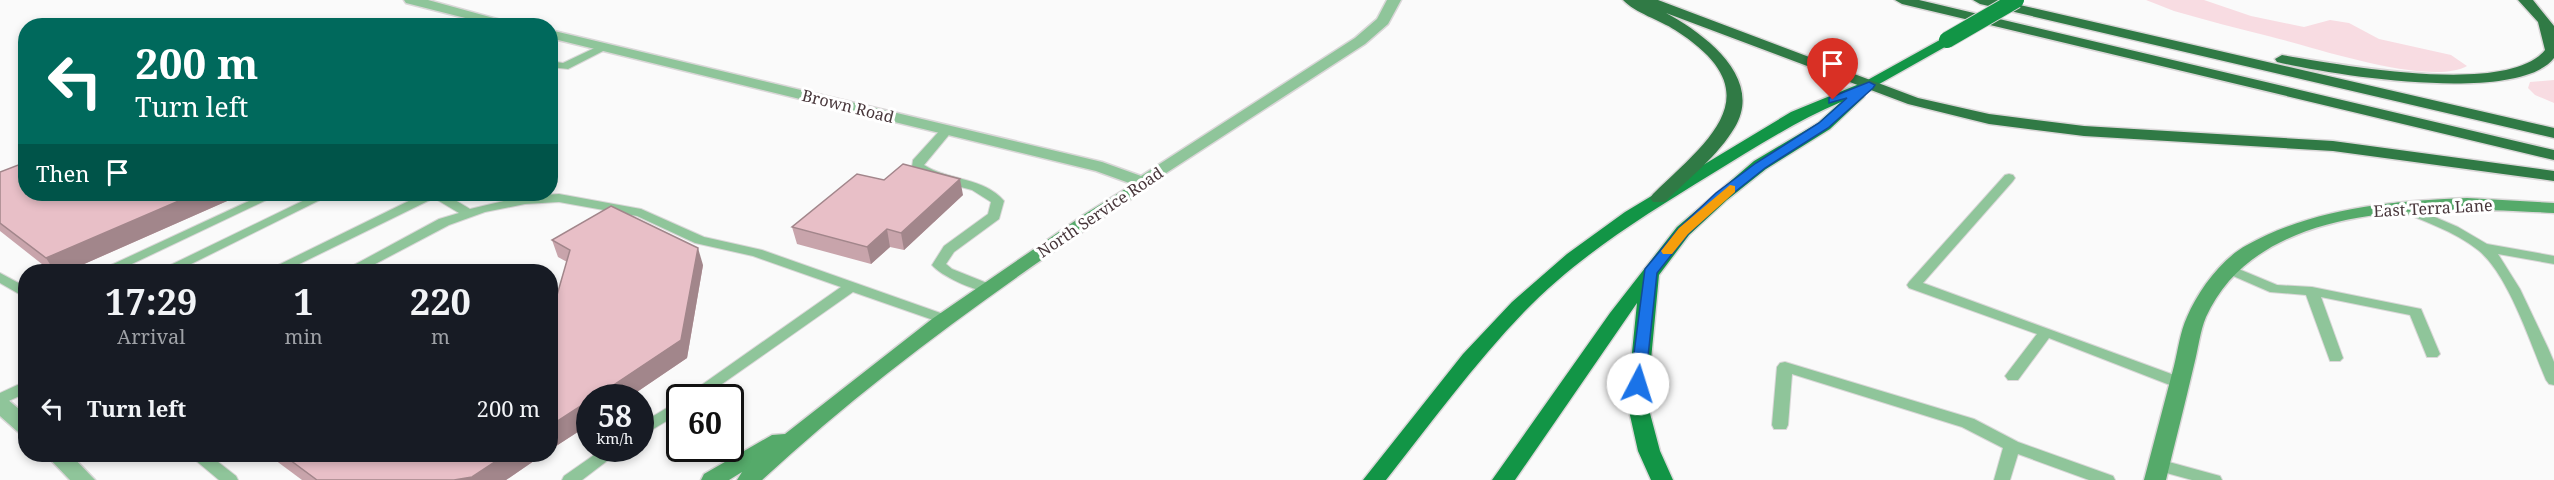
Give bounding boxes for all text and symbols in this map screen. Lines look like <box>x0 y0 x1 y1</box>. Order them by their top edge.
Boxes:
text: 200 m <box>135 34 259 91</box>
pin <box>1807 38 1858 100</box>
icon: left <box>36 42 114 120</box>
icon: arrive <box>1816 47 1849 80</box>
street label: Brown Road <box>800 84 896 128</box>
text: Turn left <box>135 88 248 125</box>
icon: arrive <box>101 156 134 189</box>
text: Then <box>36 158 89 188</box>
street label: North Service Road <box>1033 162 1167 262</box>
street label: East Terra Lane <box>2373 194 2493 222</box>
text: 17:29 <box>105 277 197 326</box>
text: 1 <box>293 277 314 326</box>
text: 220 <box>410 277 471 326</box>
text: Arrival <box>117 323 185 350</box>
text: min <box>285 323 323 350</box>
text: m <box>431 323 450 350</box>
position arrow <box>1606 352 1670 416</box>
speed limit sign: 60 <box>666 384 744 462</box>
icon: left <box>36 392 69 425</box>
text: Turn left <box>87 393 186 423</box>
text: 200 m <box>477 393 540 423</box>
text: 58 <box>598 395 632 436</box>
text: km/h <box>597 428 633 448</box>

